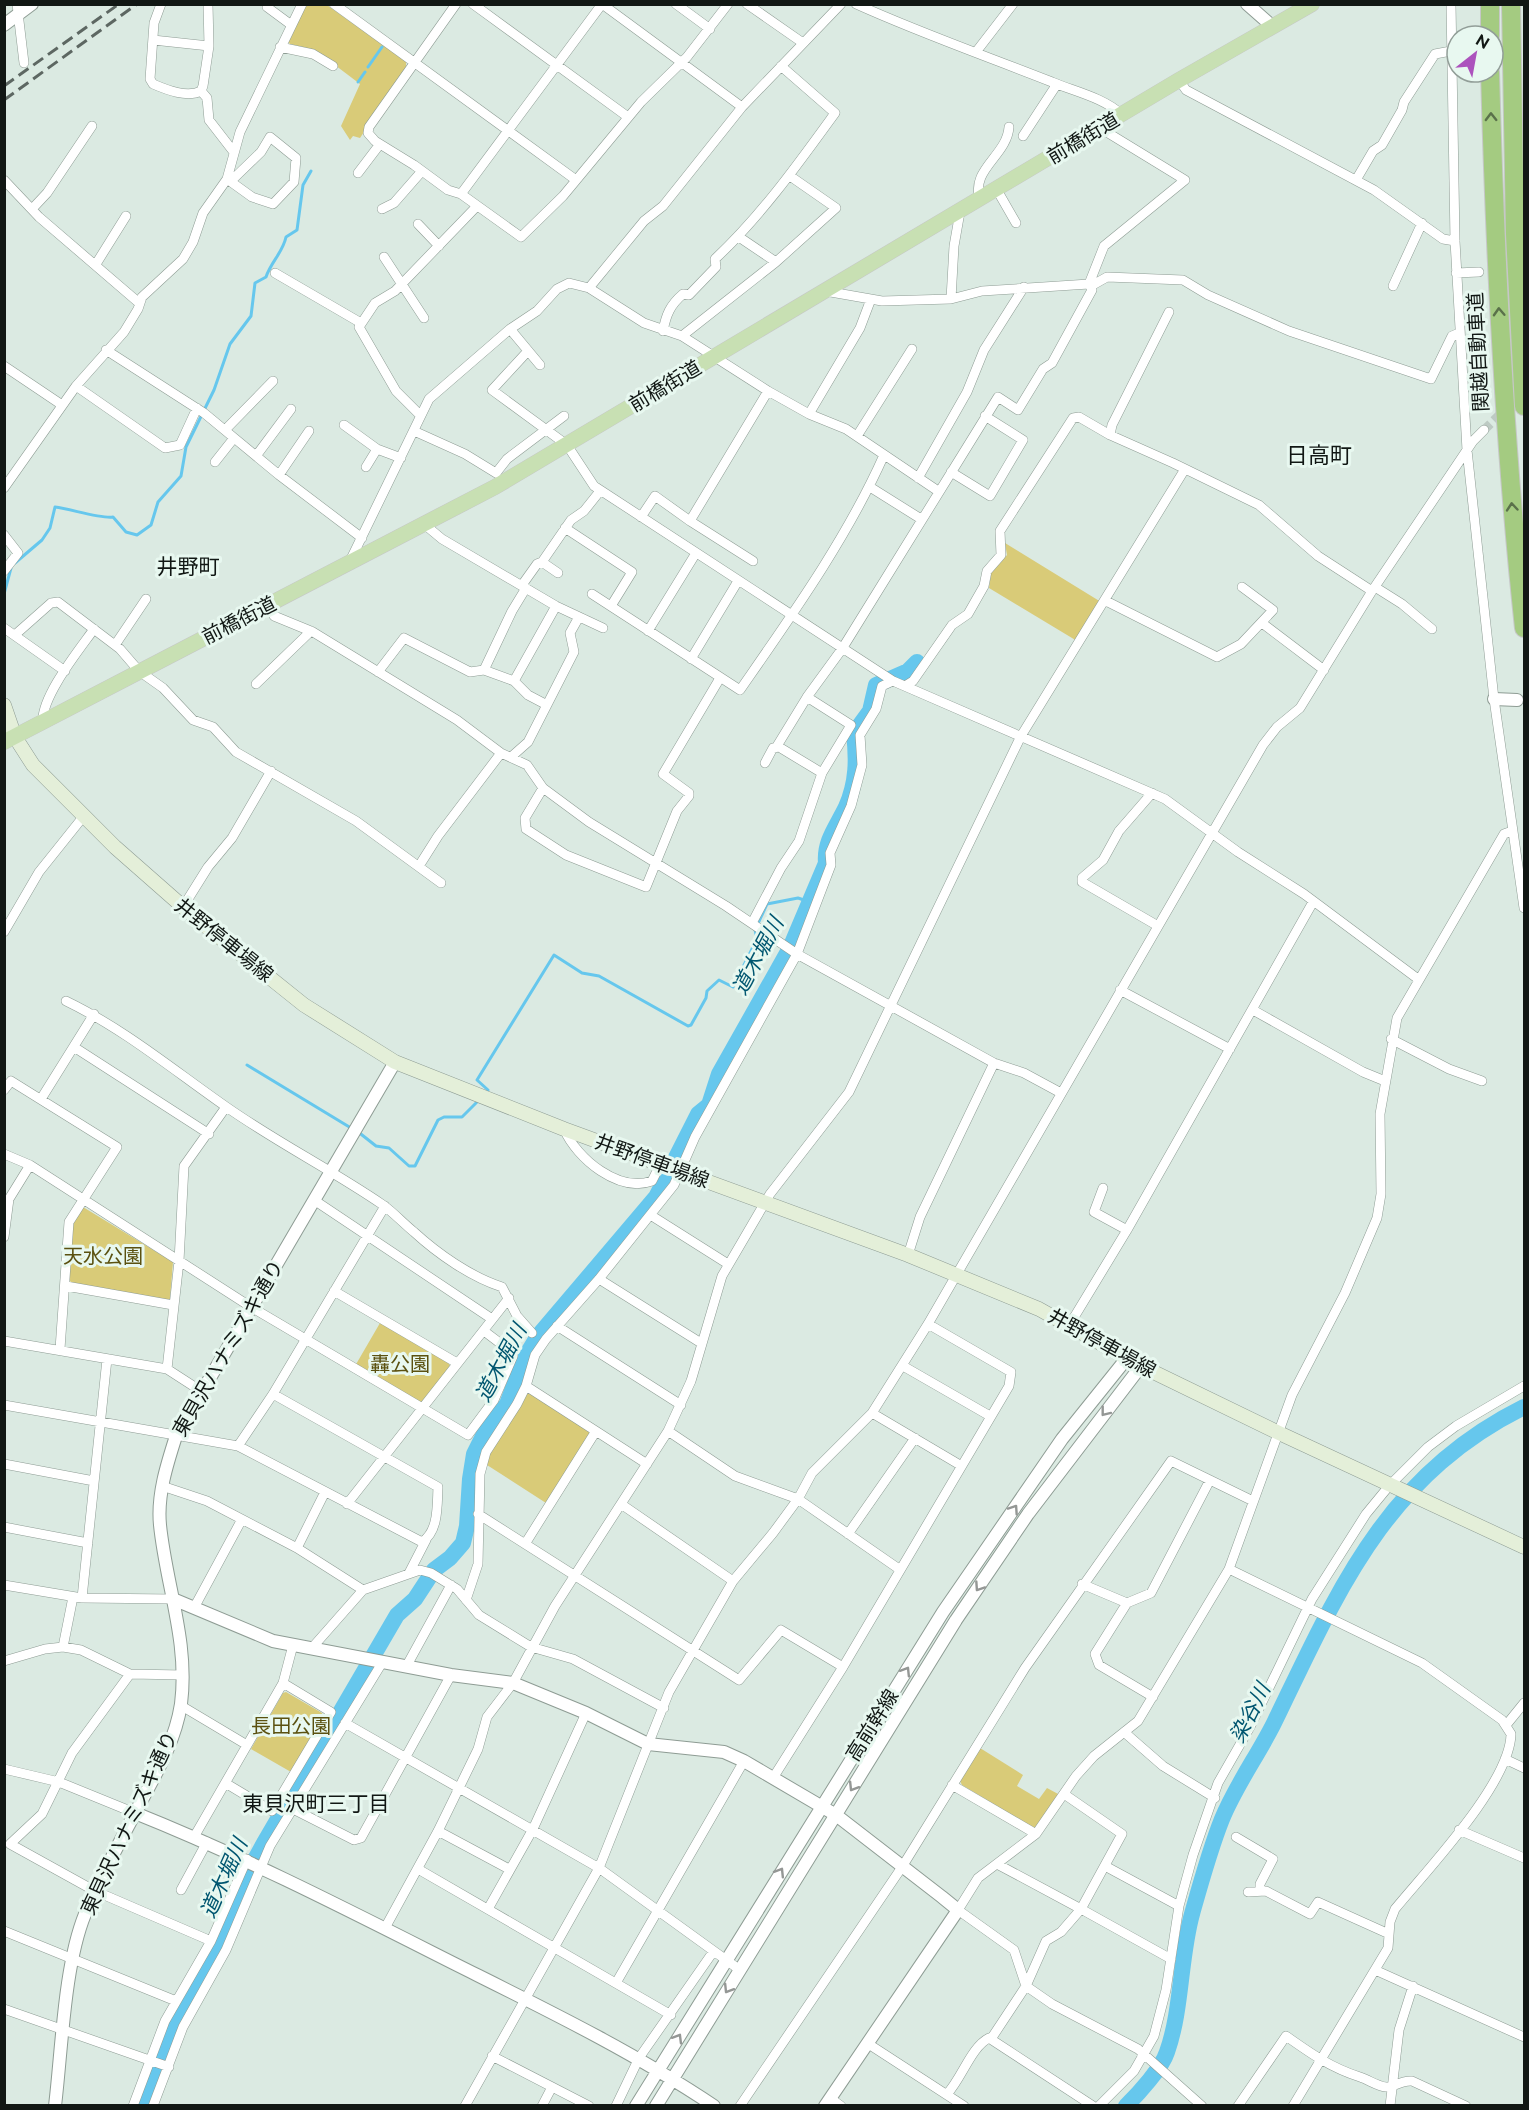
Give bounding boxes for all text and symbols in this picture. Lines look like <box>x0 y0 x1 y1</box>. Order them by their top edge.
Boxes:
north arrow <box>1445 24 1505 84</box>
text: N <box>1472 30 1493 53</box>
street label: 前橋街道 <box>1043 107 1123 169</box>
one-way arrow <box>1485 113 1498 122</box>
street label: 関越自動車道 <box>1463 291 1493 413</box>
one-way arrow <box>1492 308 1505 317</box>
street label: 前橋街道 <box>625 355 705 417</box>
district label: 日高町 <box>1286 442 1352 468</box>
one-way arrow <box>1506 502 1519 511</box>
district label: 井野町 <box>157 554 220 579</box>
street label: 前橋街道 <box>198 591 280 649</box>
street label: 井野停車場線 <box>170 893 278 987</box>
water label: 道木堀川 <box>727 911 789 999</box>
street label: 井野停車場線 <box>592 1129 712 1193</box>
park label: 天水公園 <box>63 1244 143 1268</box>
street label: 東貝沢ハナミズキ通り <box>168 1255 288 1441</box>
street label: 井野停車場線 <box>1044 1303 1160 1383</box>
water label: 道木堀川 <box>470 1318 532 1406</box>
park label: 轟公園 <box>370 1352 430 1376</box>
one-way arrow <box>1102 1405 1113 1416</box>
one-way arrow <box>1007 1504 1018 1515</box>
one-way arrow <box>975 1580 986 1591</box>
one-way arrow <box>899 1667 911 1677</box>
water label: 染谷川 <box>1224 1677 1276 1747</box>
street label: 高前幹線 <box>841 1685 903 1765</box>
park label: 長田公園 <box>251 1714 331 1738</box>
street label: 東貝沢ハナミズキ通り <box>76 1727 182 1919</box>
one-way arrow <box>848 1781 860 1791</box>
district label: 東貝沢町三丁目 <box>243 1791 390 1816</box>
water label: 道木堀川 <box>195 1833 253 1921</box>
one-way arrow <box>773 1868 785 1878</box>
one-way arrow <box>724 1983 736 1993</box>
one-way arrow <box>670 2034 682 2044</box>

